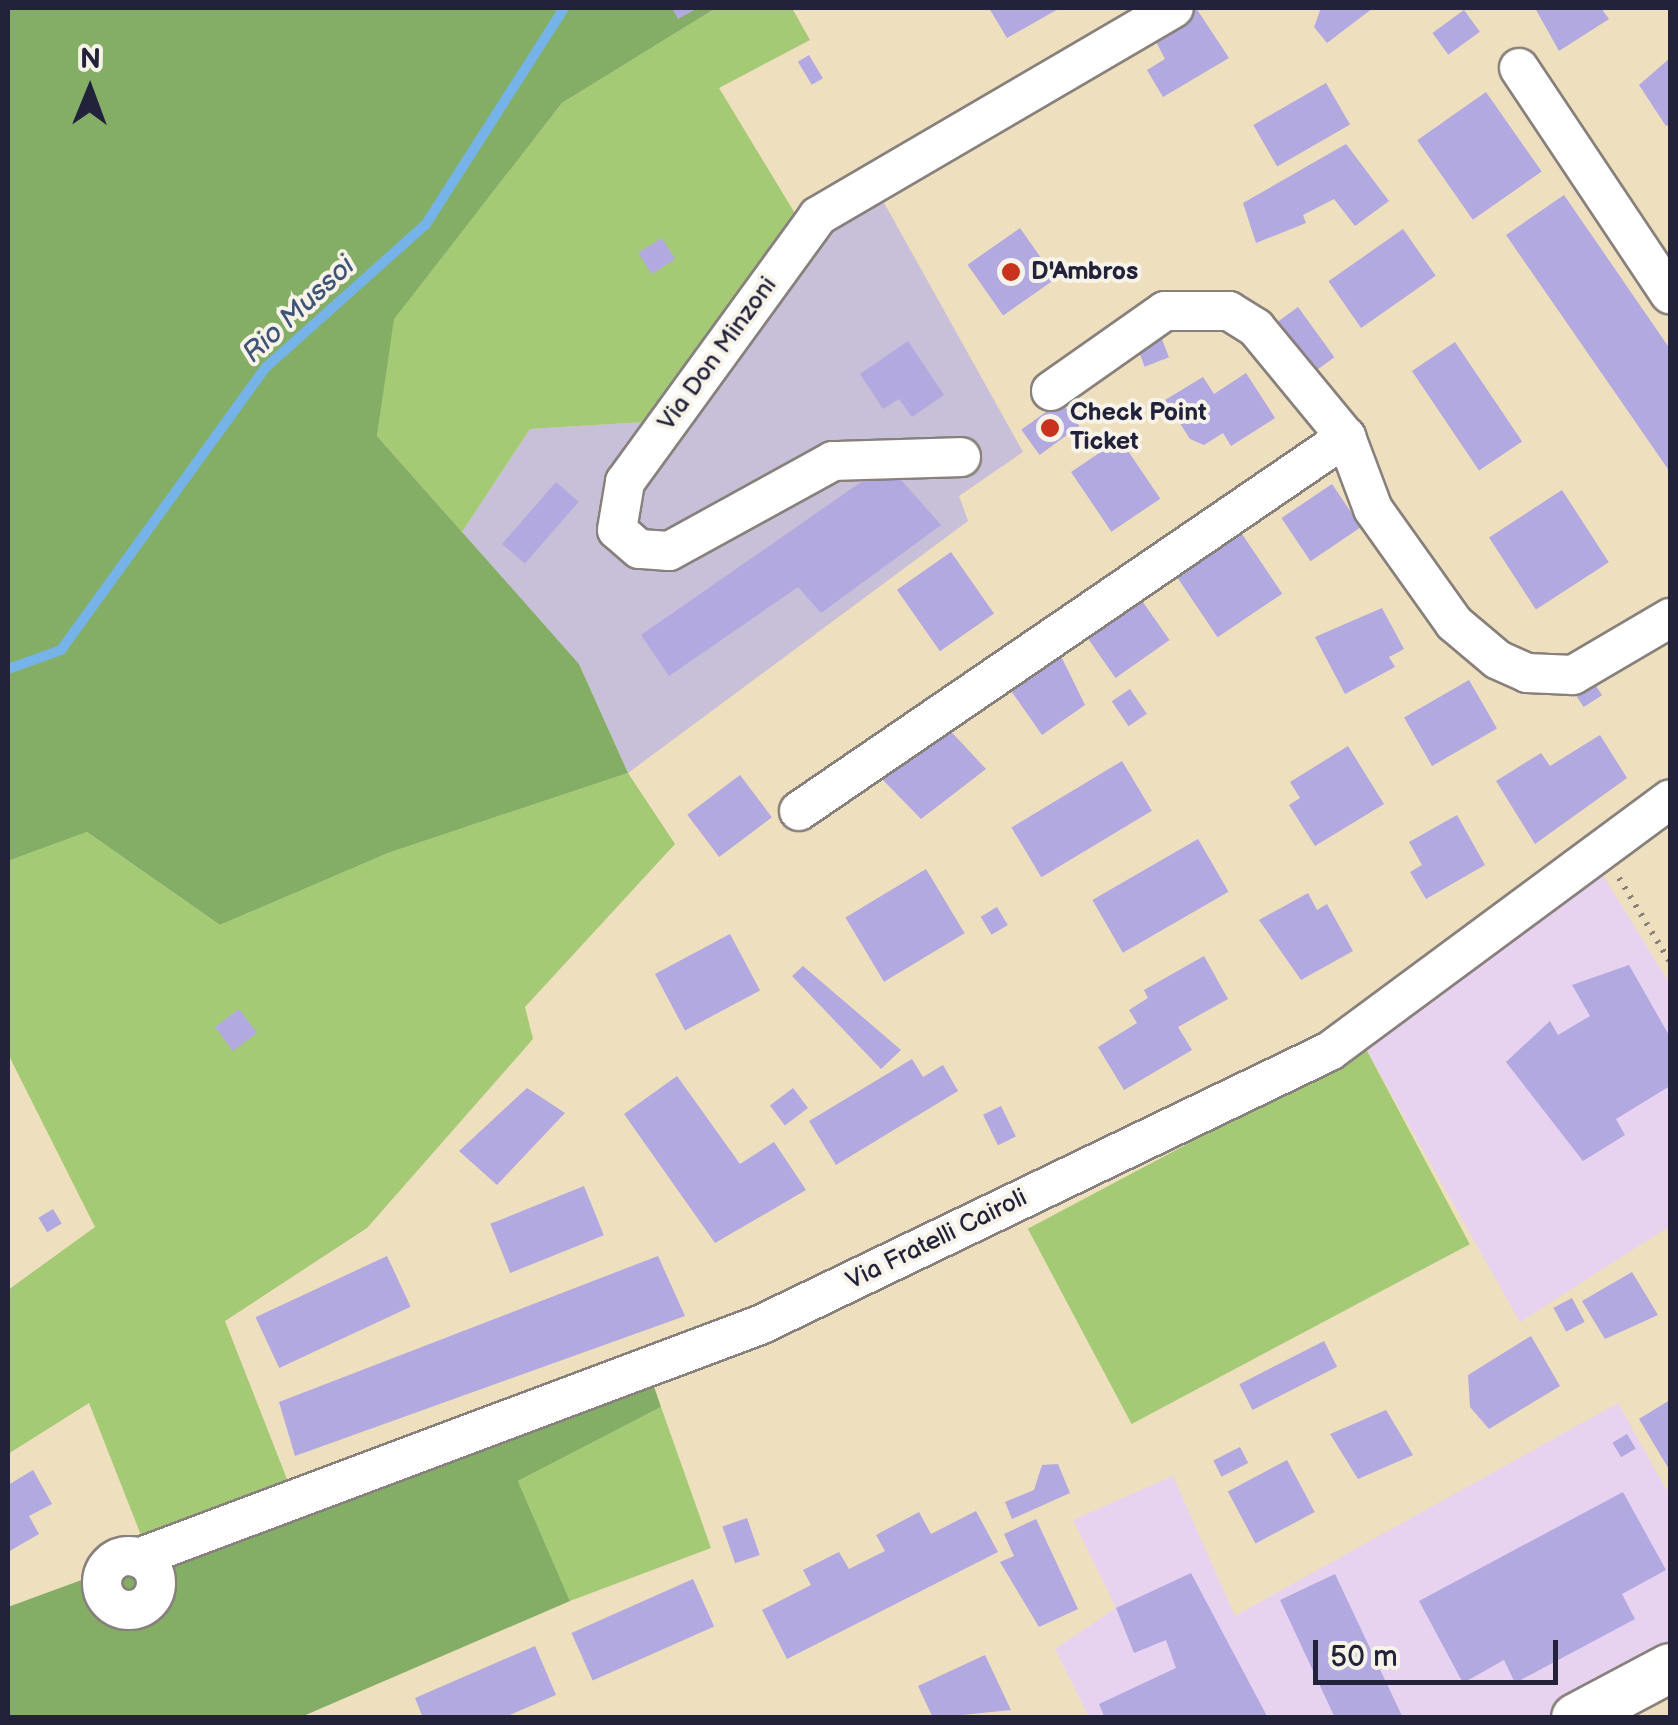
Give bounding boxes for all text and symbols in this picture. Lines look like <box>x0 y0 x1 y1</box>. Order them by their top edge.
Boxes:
north arrow <box>40 40 140 140</box>
text: N <box>80 43 101 76</box>
water label: Rio Mussoi <box>236 250 362 370</box>
place label: D'Ambros <box>1031 257 1138 287</box>
marker: D'Ambros <box>1000 261 1022 283</box>
street label: Via Don Minzoni <box>652 271 784 437</box>
place label: Check Point Ticket <box>1070 399 1206 458</box>
marker: Check Point Ticket <box>1039 417 1061 439</box>
street label: Via Fratelli Cairoli <box>842 1183 1032 1297</box>
scale bar <box>1318 1620 1563 1682</box>
text: 50 m <box>1330 1639 1398 1675</box>

